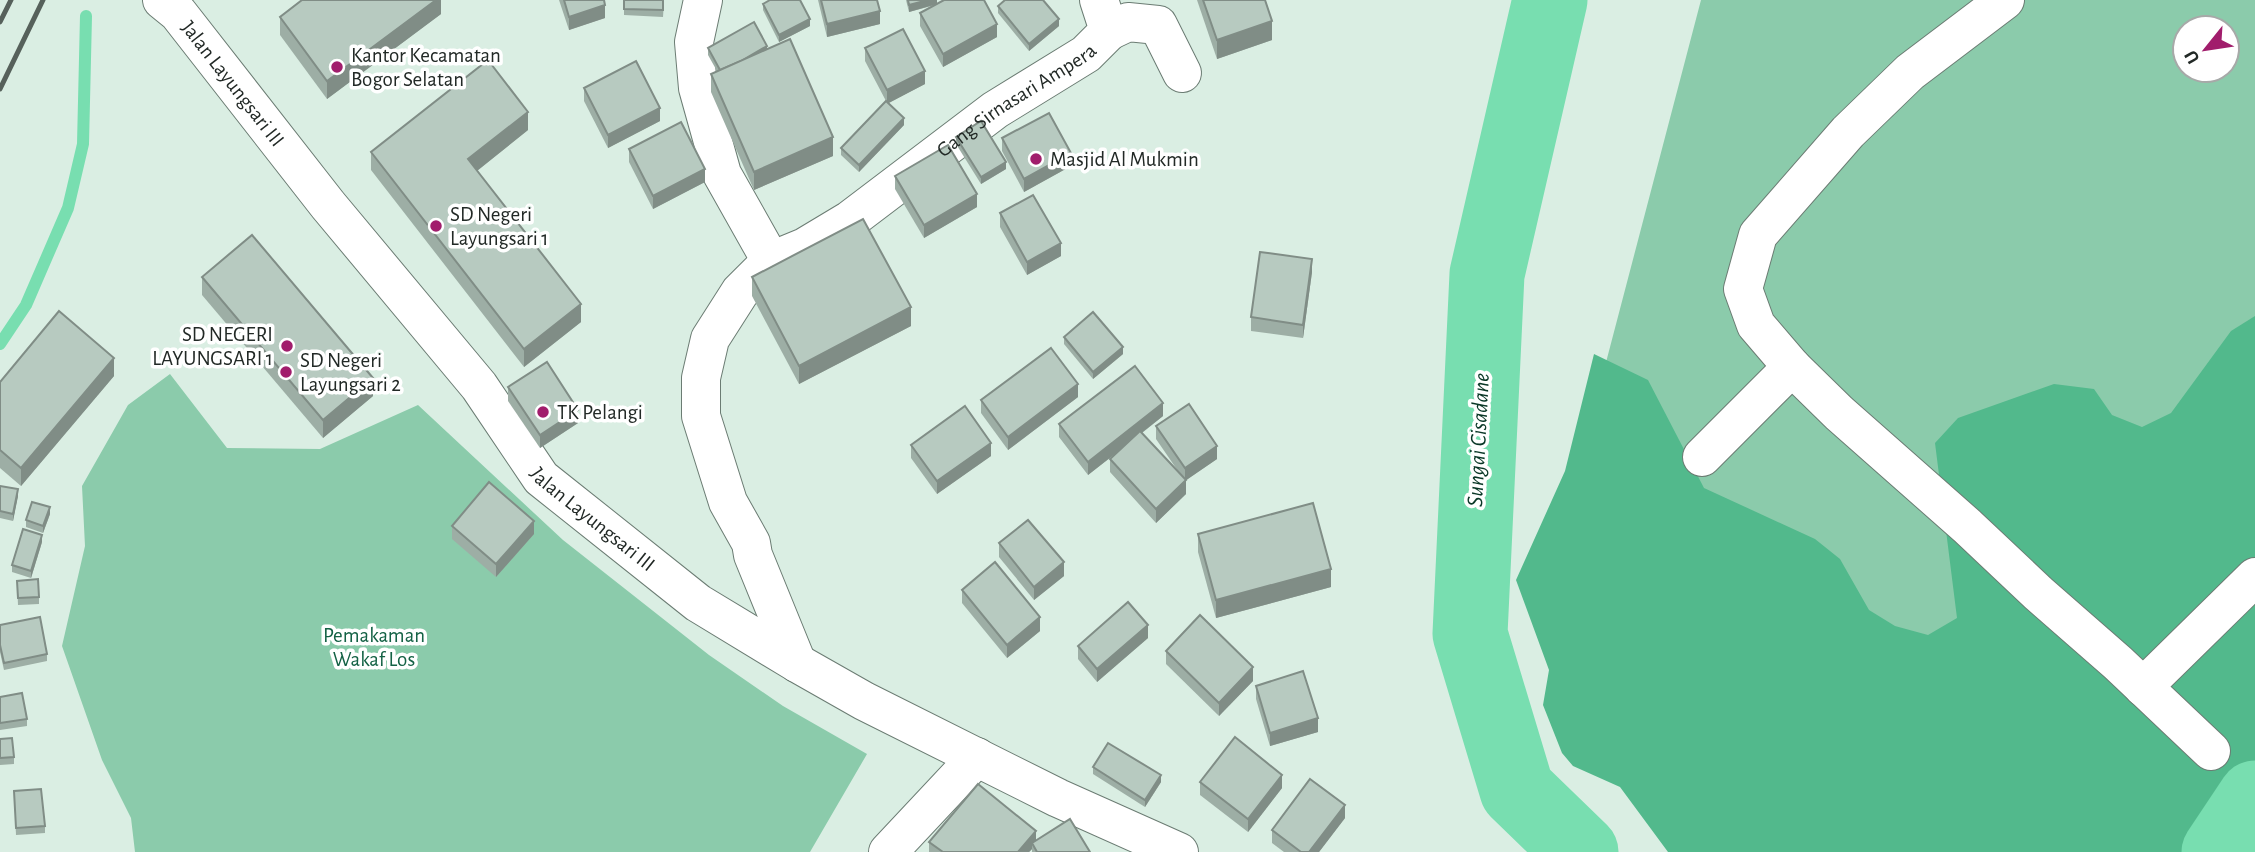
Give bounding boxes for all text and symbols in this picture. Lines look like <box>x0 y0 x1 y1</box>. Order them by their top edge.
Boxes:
north arrow <box>2171 14 2241 84</box>
street label: Jalan Layungsari III <box>178 17 288 150</box>
street label: Gang Sirnasari Ampera <box>933 39 1101 161</box>
place label: Kantor Kecamatan Bogor Selatan <box>351 45 501 90</box>
text: U <box>2181 47 2204 67</box>
marker: Kantor Kecamatan Bogor Selatan <box>329 59 345 75</box>
place label: Masjid Al Mukmin <box>1050 149 1199 170</box>
marker: Masjid Al Mukmin <box>1028 151 1044 167</box>
place label: SD Negeri Layungsari 1 <box>450 204 549 249</box>
marker: SD Negeri Layungsari 1 <box>428 218 444 234</box>
place label: SD NEGERI LAYUNGSARI 1 <box>152 324 273 369</box>
marker: SD NEGERI LAYUNGSARI 1 <box>279 338 295 354</box>
place label: SD Negeri Layungsari 2 <box>300 350 401 395</box>
marker: SD Negeri Layungsari 2 <box>278 364 294 380</box>
water label: Sungai Cisadane <box>1464 372 1494 508</box>
place label: TK Pelangi <box>557 402 643 423</box>
marker: TK Pelangi <box>535 404 551 420</box>
street label: Jalan Layungsari III <box>526 463 659 575</box>
park label: Pemakaman Wakaf Los <box>323 625 425 670</box>

